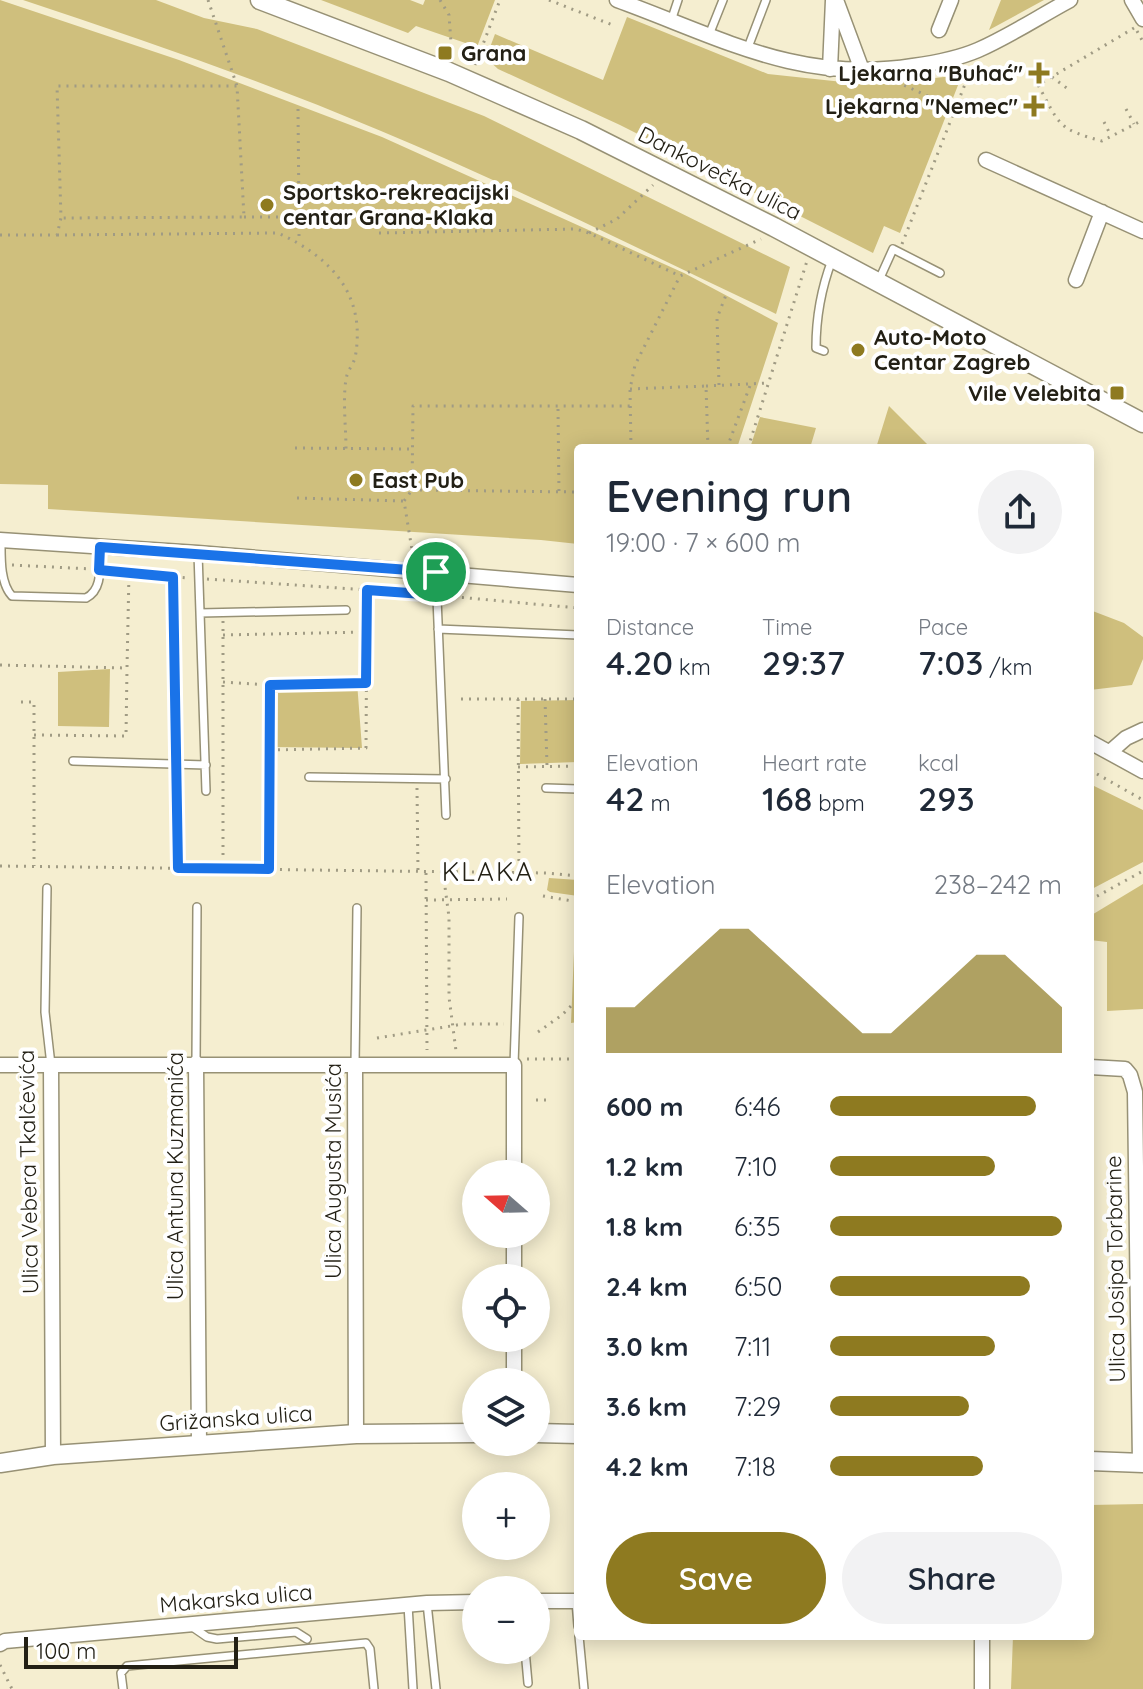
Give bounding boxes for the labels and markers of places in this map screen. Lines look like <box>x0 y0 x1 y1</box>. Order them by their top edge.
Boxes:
place label: Grana <box>461 39 526 67</box>
marker: Grana <box>436 44 454 62</box>
place label: Ljekarna "Buhać" <box>838 59 1023 87</box>
marker: Ljekarna "Buhać" <box>1030 64 1048 82</box>
place label: Ljekarna "Nemec" <box>825 92 1018 120</box>
marker: Ljekarna "Nemec" <box>1025 97 1043 115</box>
place label: Sportsko-rekreacijski centar Grana-Klaka <box>283 178 509 231</box>
marker: Sportsko-rekreacijski centar Grana-Klaka <box>258 196 276 214</box>
place label: Auto-Moto Centar Zagreb <box>874 323 1030 376</box>
marker: Auto-Moto Centar Zagreb <box>849 341 867 359</box>
place label: Vile Velebita <box>968 379 1101 407</box>
marker: Vile Velebita <box>1108 384 1126 402</box>
place label: East Pub <box>372 466 464 494</box>
marker: East Pub <box>347 471 365 489</box>
pin <box>402 538 470 606</box>

